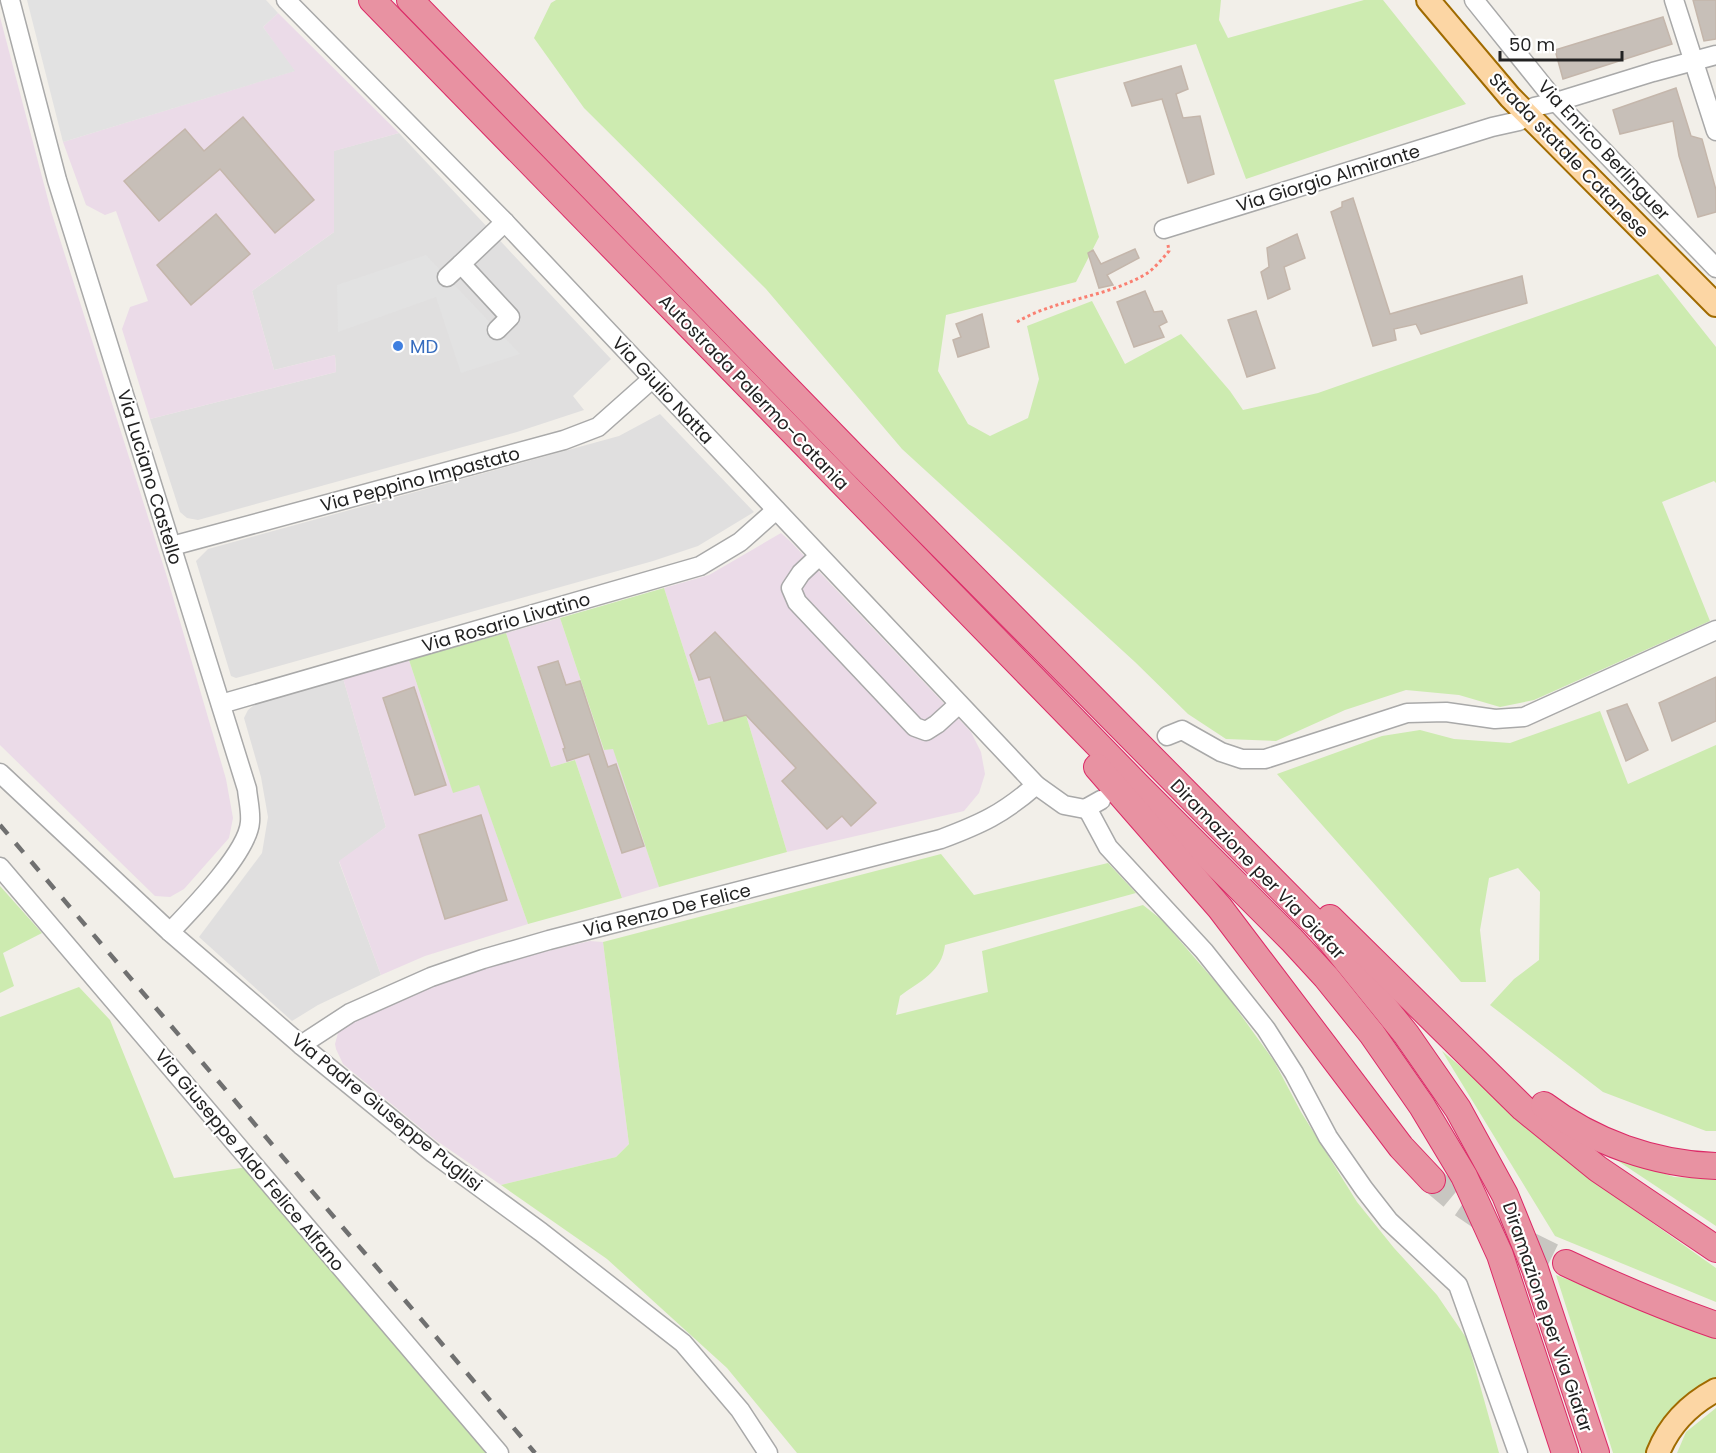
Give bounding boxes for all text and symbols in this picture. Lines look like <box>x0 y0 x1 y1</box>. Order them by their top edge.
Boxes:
scale bar <box>1500 24 1622 62</box>
text: 50 m <box>1509 32 1555 57</box>
street label: Strada statale Catanese <box>1483 67 1655 243</box>
street label: Via Enrico Berlinguer <box>1532 74 1676 226</box>
street label: Via Giorgio Almirante <box>1233 138 1423 218</box>
street label: Autostrada Palermo-Catania <box>653 289 855 495</box>
street label: Via Giulio Natta <box>607 331 719 449</box>
place label: MD <box>410 334 438 359</box>
marker: MD <box>391 339 405 353</box>
street label: Via Luciano Castello <box>111 386 189 568</box>
street label: Via Peppino Impastato <box>318 440 522 518</box>
street label: Via Rosario Livatino <box>419 586 593 658</box>
street label: Diramazione per Via Giafar <box>1165 773 1351 965</box>
street label: Via Renzo De Felice <box>581 877 753 943</box>
street label: Via Padre Giuseppe Puglisi <box>286 1027 488 1197</box>
street label: Via Giuseppe Aldo Felice Alfano <box>149 1044 351 1276</box>
street label: Diramazione per Via Giafar <box>1497 1198 1599 1436</box>

